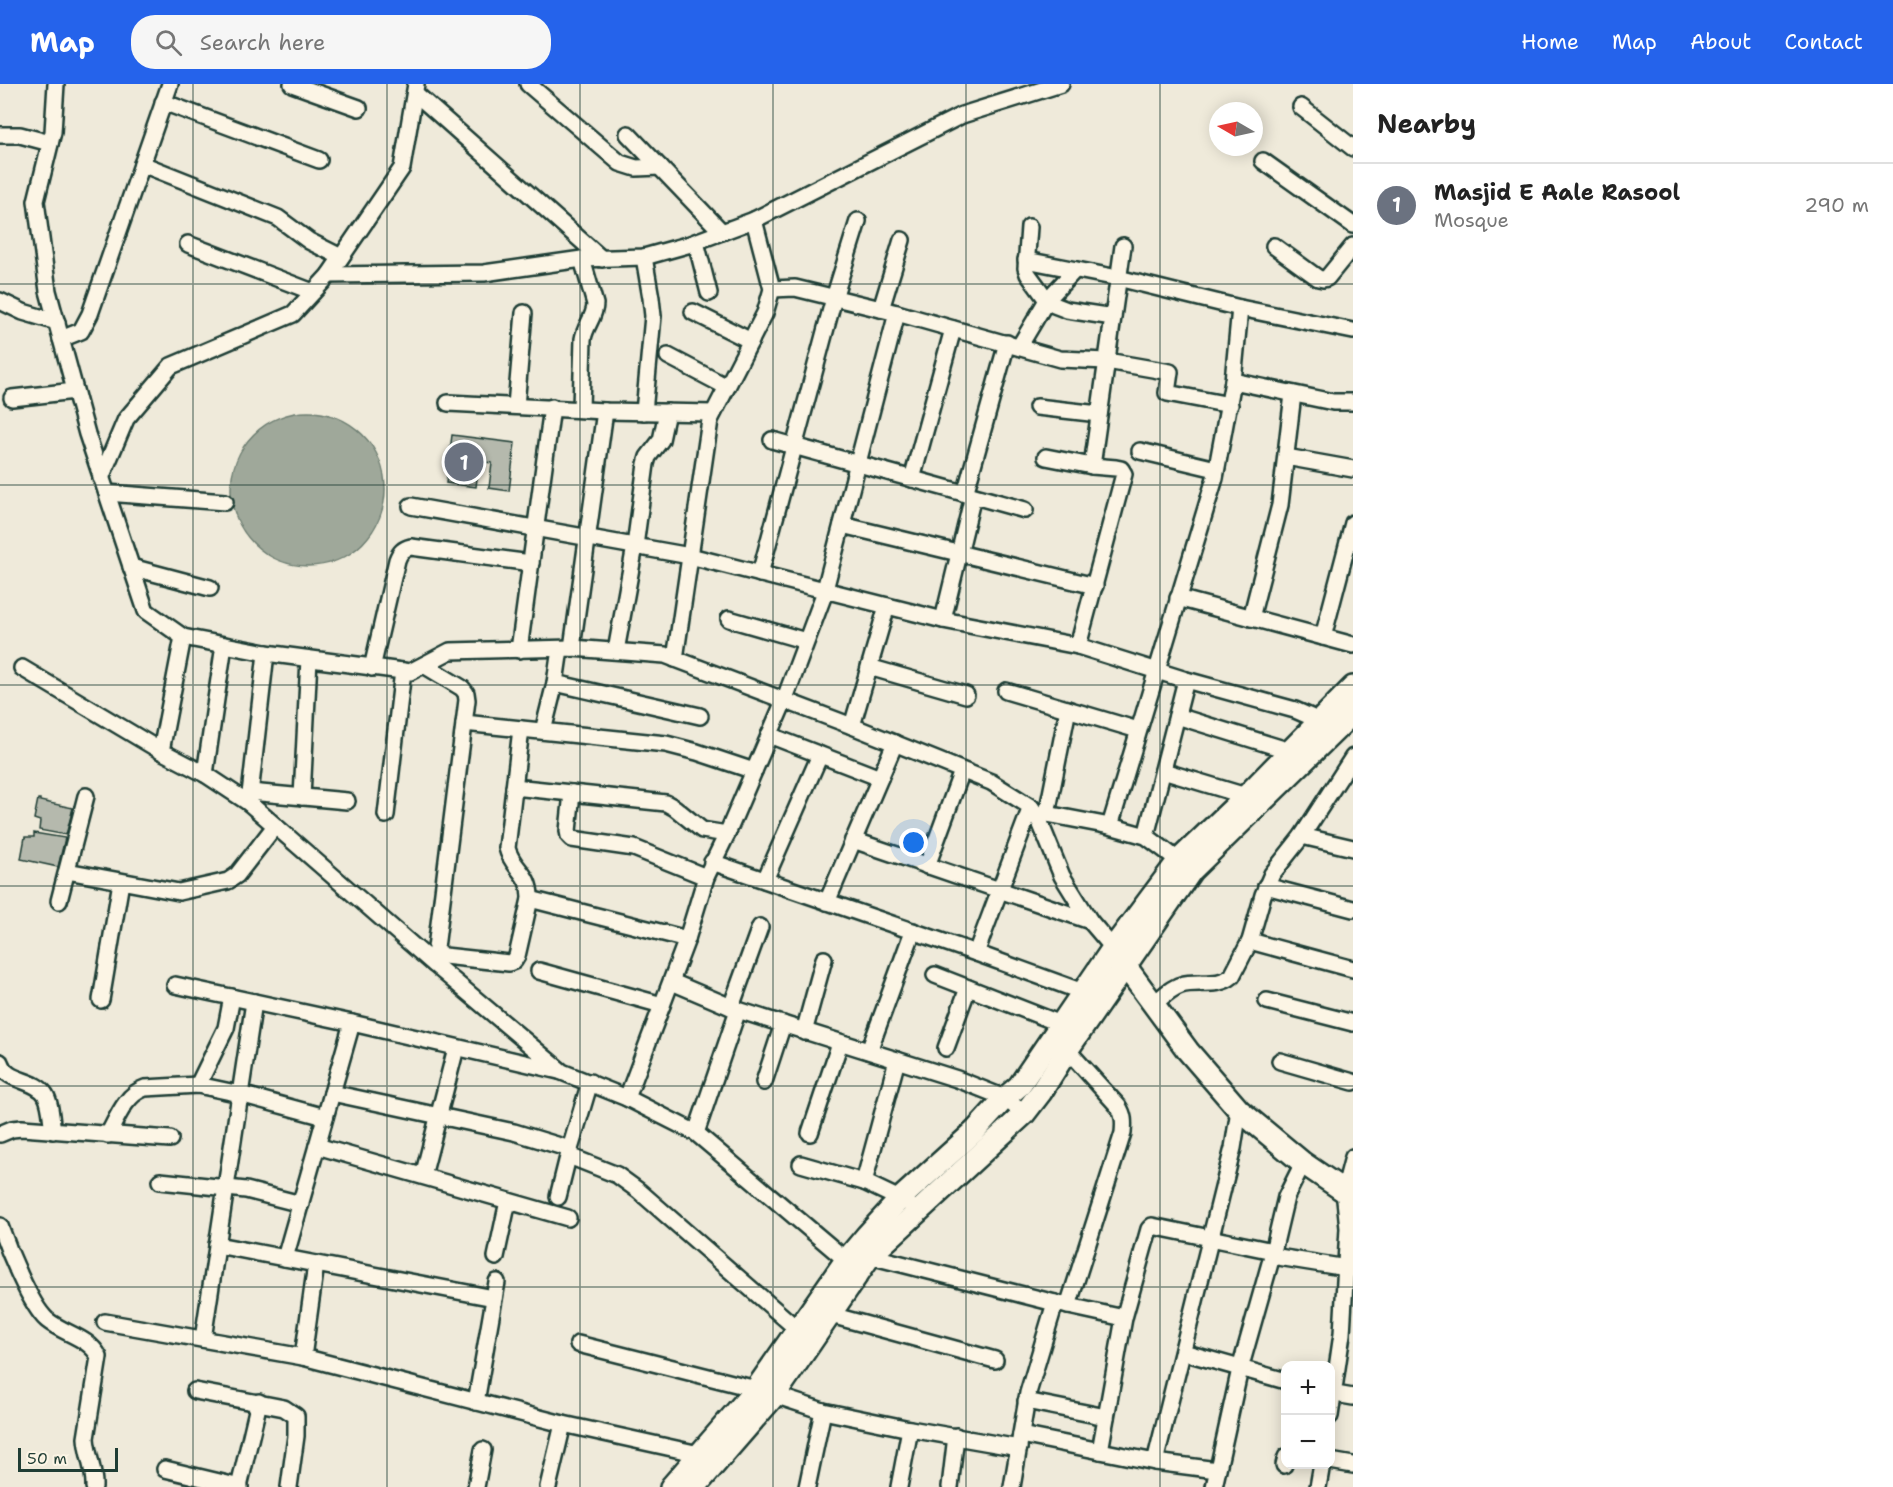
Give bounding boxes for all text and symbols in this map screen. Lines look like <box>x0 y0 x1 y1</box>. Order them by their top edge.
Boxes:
search box <box>131 15 551 69</box>
text: Map <box>30 23 95 61</box>
icon: search <box>152 26 185 59</box>
text: Search here <box>200 28 325 57</box>
text: Home <box>1521 28 1579 56</box>
text: Map <box>1612 28 1657 56</box>
text: About <box>1690 28 1751 56</box>
text: Contact <box>1784 28 1863 56</box>
north arrow <box>1209 102 1263 156</box>
text: Nearby <box>1377 106 1476 141</box>
text: Masjid E Aale Rasool <box>1434 178 1680 207</box>
text: 1 <box>1392 192 1401 218</box>
text: 290 m <box>1804 192 1869 218</box>
text: Mosque <box>1434 207 1509 233</box>
pin: 1 <box>444 440 484 484</box>
your location <box>899 828 928 857</box>
map controls <box>1281 1361 1335 1469</box>
button: + <box>1281 1361 1335 1415</box>
button: − <box>1281 1415 1335 1469</box>
scale bar <box>18 1445 118 1472</box>
text: 50 m <box>27 1448 67 1469</box>

